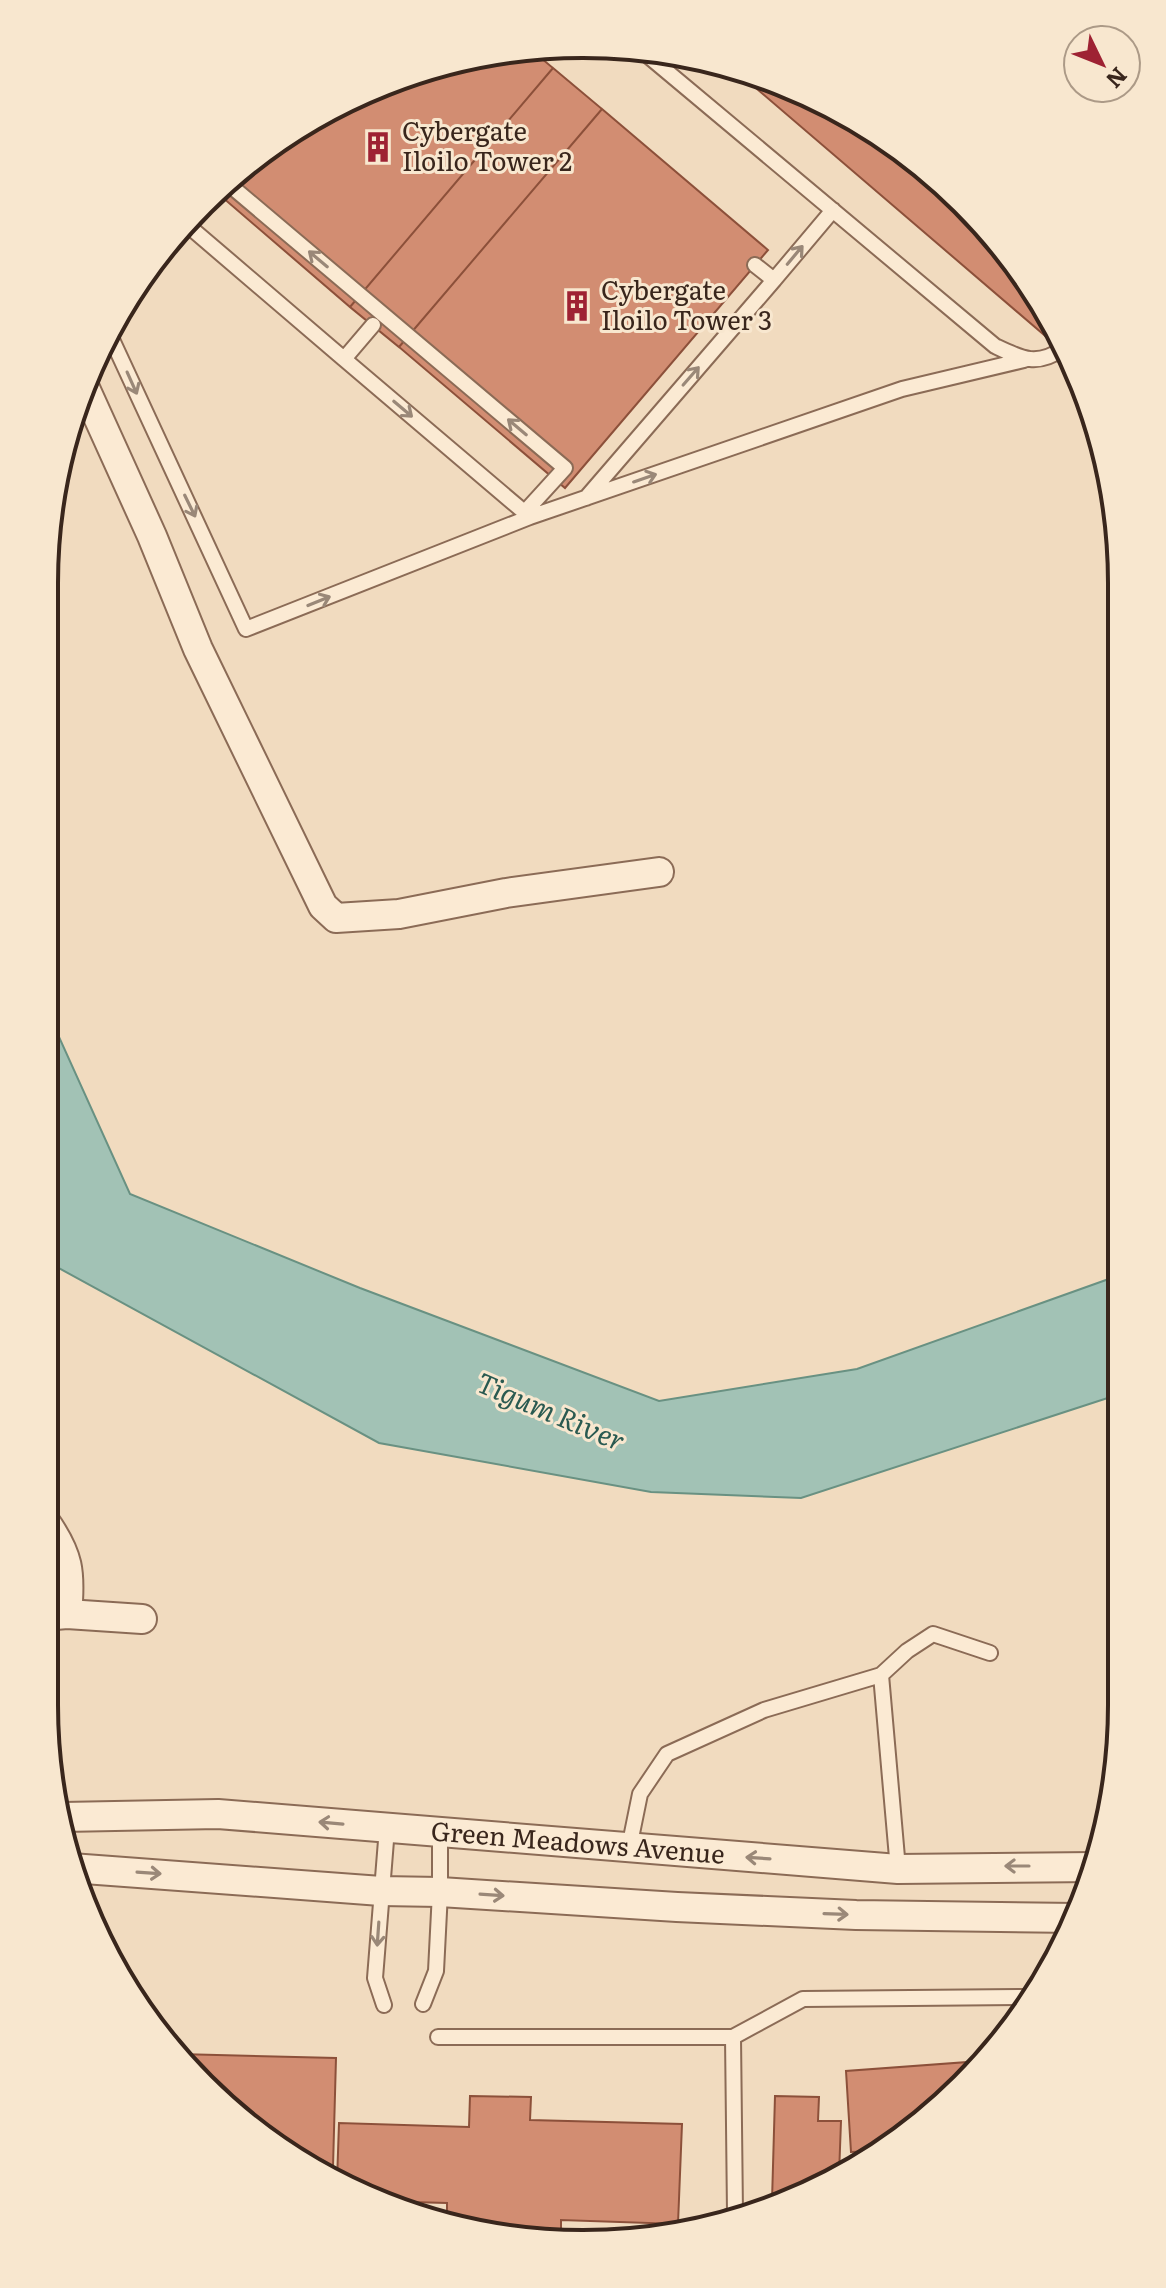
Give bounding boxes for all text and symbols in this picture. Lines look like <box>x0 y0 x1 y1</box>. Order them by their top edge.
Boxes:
north arrow <box>1062 24 1142 104</box>
text: N <box>1099 61 1136 97</box>
place label: Cybergate Iloilo Tower 2 <box>402 110 572 179</box>
building icon: Cybergate Iloilo Tower 2 <box>361 130 395 164</box>
one-way arrow <box>786 245 804 265</box>
one-way arrow <box>308 250 329 268</box>
place label: Cybergate Iloilo Tower 3 <box>601 269 772 338</box>
building icon: Cybergate Iloilo Tower 3 <box>560 289 594 323</box>
one-way arrow <box>682 366 700 386</box>
one-way arrow <box>126 370 141 395</box>
one-way arrow <box>393 400 413 418</box>
one-way arrow <box>507 418 527 436</box>
one-way arrow <box>632 469 657 484</box>
one-way arrow <box>183 493 198 517</box>
one-way arrow <box>306 593 331 607</box>
water label: Tigum River <box>471 1360 632 1460</box>
street label: Green Meadows Avenue <box>429 1809 726 1872</box>
one-way arrow <box>318 1816 345 1831</box>
one-way arrow <box>745 1851 771 1866</box>
one-way arrow <box>1004 1858 1031 1874</box>
one-way arrow <box>135 1866 162 1881</box>
one-way arrow <box>478 1888 505 1903</box>
one-way arrow <box>822 1906 849 1921</box>
one-way arrow <box>370 1920 385 1947</box>

